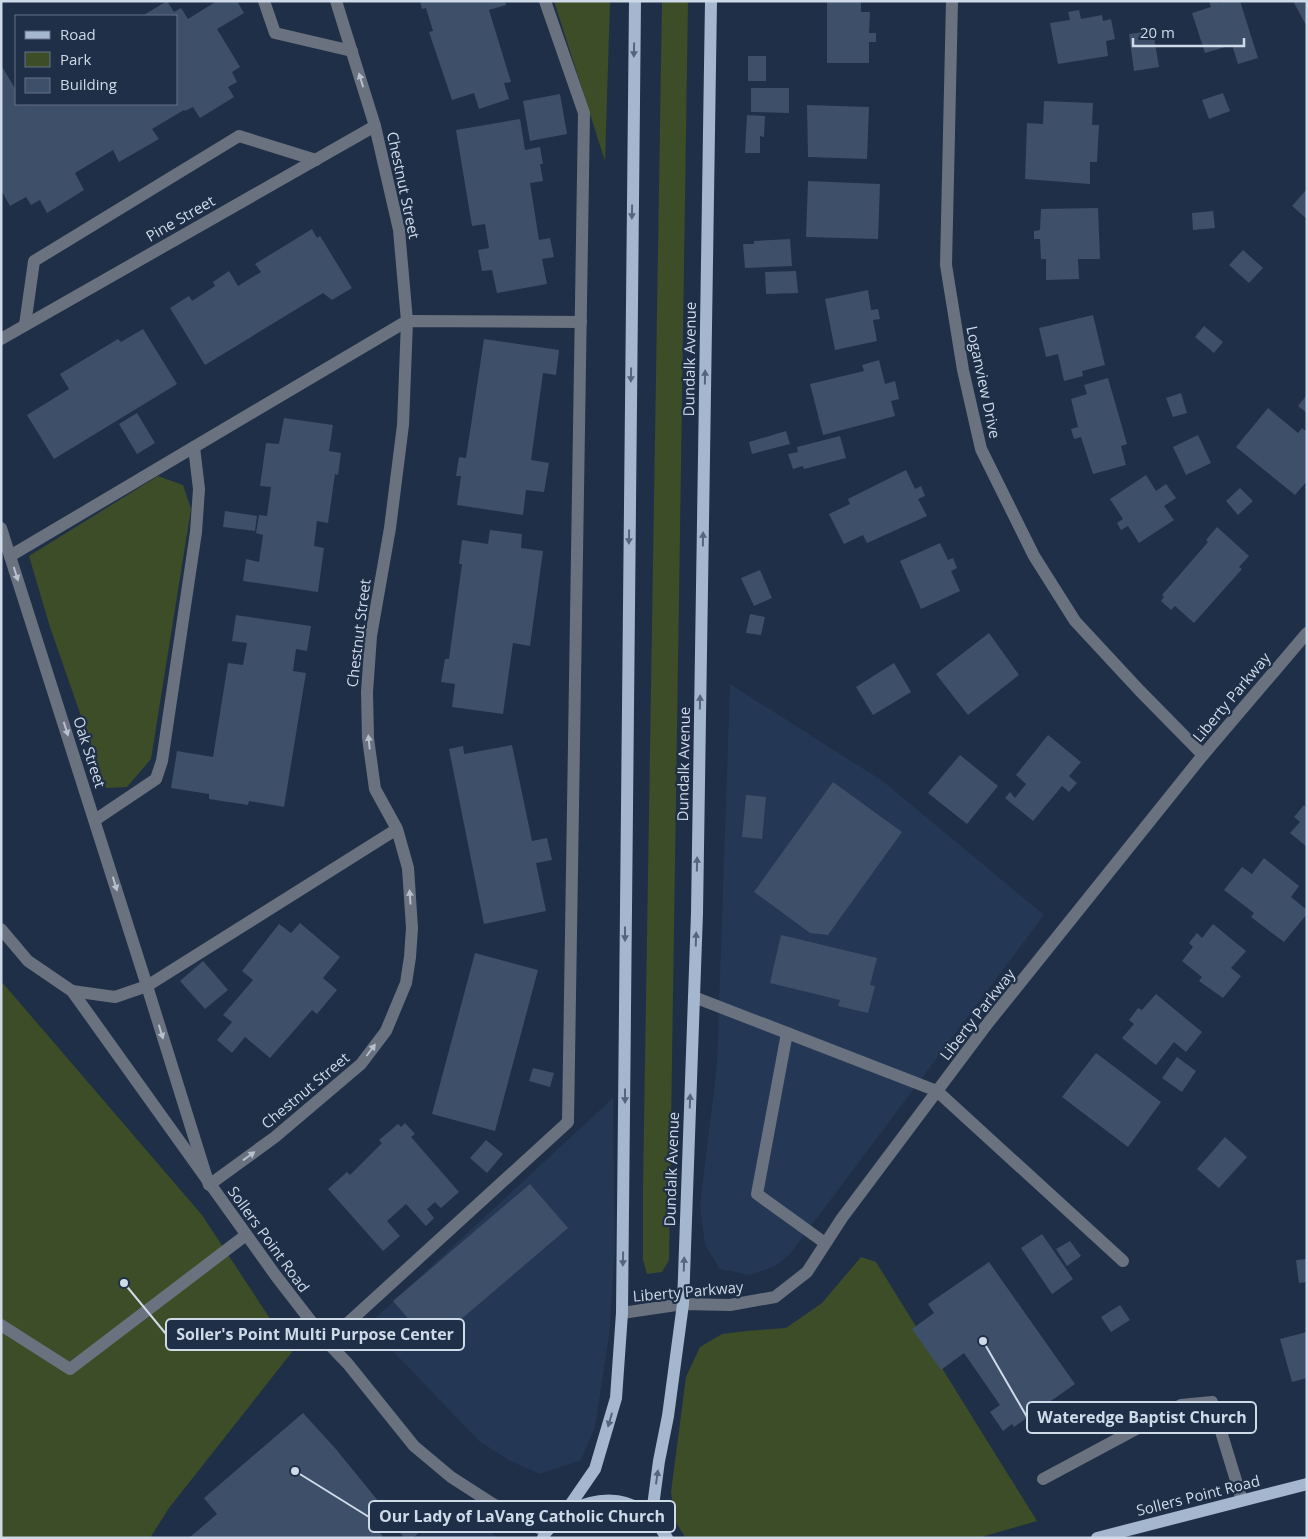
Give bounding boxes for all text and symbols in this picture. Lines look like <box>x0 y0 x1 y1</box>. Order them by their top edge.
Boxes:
legend <box>15 15 178 105</box>
scale bar <box>1133 15 1244 47</box>
text: 20 m <box>1140 22 1175 42</box>
text: Road <box>60 24 96 44</box>
one-way arrow <box>630 42 638 58</box>
text: Park <box>60 49 91 69</box>
one-way arrow <box>356 72 364 87</box>
text: Building <box>60 74 117 94</box>
street label: Chestnut Street <box>383 130 425 240</box>
street label: Pine Street <box>142 190 218 246</box>
one-way arrow <box>628 205 636 221</box>
street label: Dundalk Avenue <box>678 302 700 416</box>
street label: Loganview Drive <box>962 324 1006 440</box>
one-way arrow <box>627 367 635 383</box>
one-way arrow <box>701 368 709 384</box>
one-way arrow <box>625 530 633 546</box>
one-way arrow <box>699 531 707 547</box>
one-way arrow <box>13 567 20 582</box>
street label: Chestnut Street <box>341 578 375 688</box>
street label: Liberty Parkway <box>1188 648 1275 746</box>
one-way arrow <box>696 693 704 709</box>
street label: Dundalk Avenue <box>672 707 694 821</box>
street label: Oak Street <box>69 714 111 790</box>
one-way arrow <box>62 722 70 737</box>
one-way arrow <box>365 734 373 750</box>
one-way arrow <box>694 856 702 872</box>
one-way arrow <box>112 876 119 891</box>
one-way arrow <box>406 889 414 905</box>
one-way arrow <box>621 926 629 942</box>
one-way arrow <box>692 931 700 947</box>
street label: Liberty Parkway <box>935 964 1019 1064</box>
one-way arrow <box>158 1025 166 1040</box>
one-way arrow <box>366 1044 377 1057</box>
street label: Chestnut Street <box>257 1047 353 1133</box>
one-way arrow <box>621 1088 629 1104</box>
one-way arrow <box>686 1093 694 1109</box>
street label: Dundalk Avenue <box>659 1111 683 1227</box>
one-way arrow <box>242 1151 256 1161</box>
street label: Sollers Point Road <box>224 1182 314 1296</box>
one-way arrow <box>619 1251 627 1267</box>
one-way arrow <box>680 1256 688 1272</box>
street label: Liberty Parkway <box>632 1276 745 1306</box>
callout: Soller's Point Multi Purpose Center <box>166 1319 464 1350</box>
text: Soller's Point Multi Purpose Center <box>176 1323 454 1345</box>
callout: Wateredge Baptist Church <box>1027 1402 1256 1433</box>
text: Wateredge Baptist Church <box>1037 1406 1247 1428</box>
one-way arrow <box>605 1413 613 1428</box>
one-way arrow <box>653 1468 661 1484</box>
street label: Sollers Point Road <box>1134 1470 1262 1520</box>
callout: Our Lady of LaVang Catholic Church <box>369 1501 675 1532</box>
text: Our Lady of LaVang Catholic Church <box>379 1505 665 1527</box>

